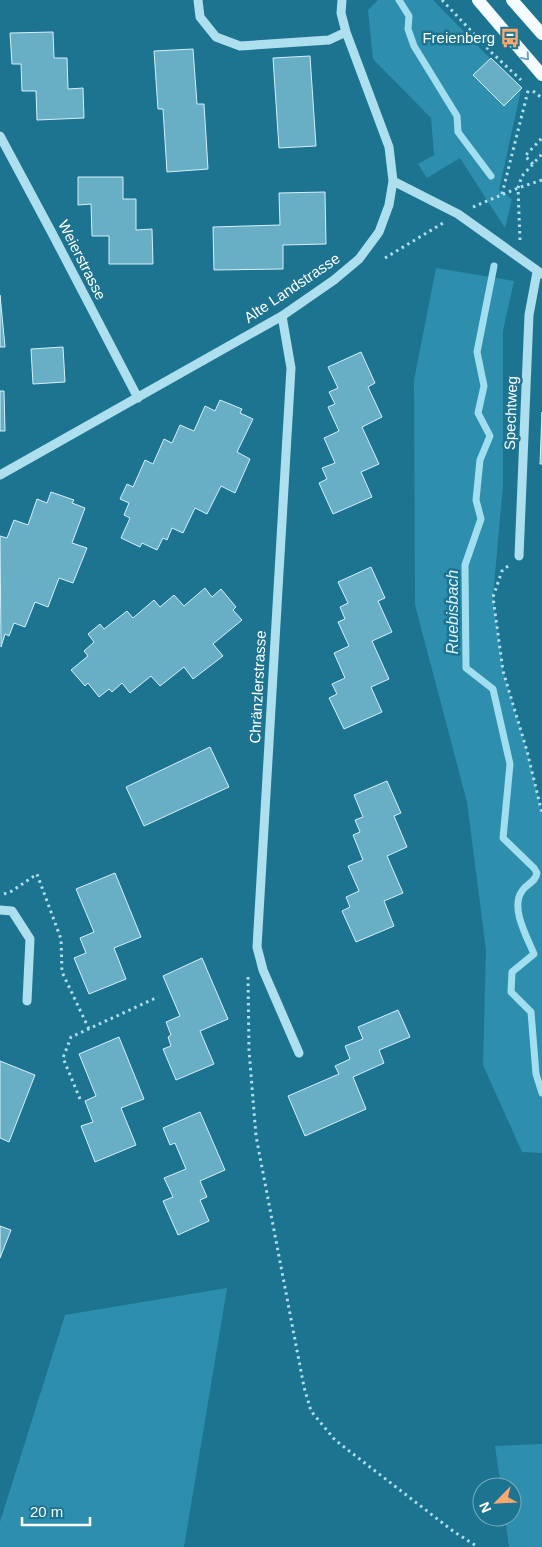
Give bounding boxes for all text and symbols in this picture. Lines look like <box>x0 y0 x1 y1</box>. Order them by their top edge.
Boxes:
bus stop icon: Freienberg <box>499 27 521 49</box>
place label: Freienberg <box>422 29 495 46</box>
one-way arrow <box>520 51 529 60</box>
street label: Weierstrasse <box>55 217 110 303</box>
street label: Alte Landstrasse <box>241 249 343 326</box>
street label: Spechtweg <box>501 376 520 450</box>
water label: Ruebisbach <box>444 570 461 654</box>
street label: Chränzlerstrasse <box>246 630 269 744</box>
north arrow <box>472 1477 522 1527</box>
scale bar <box>22 1494 90 1526</box>
text: N <box>476 1499 494 1515</box>
text: 20 m <box>30 1503 63 1520</box>

